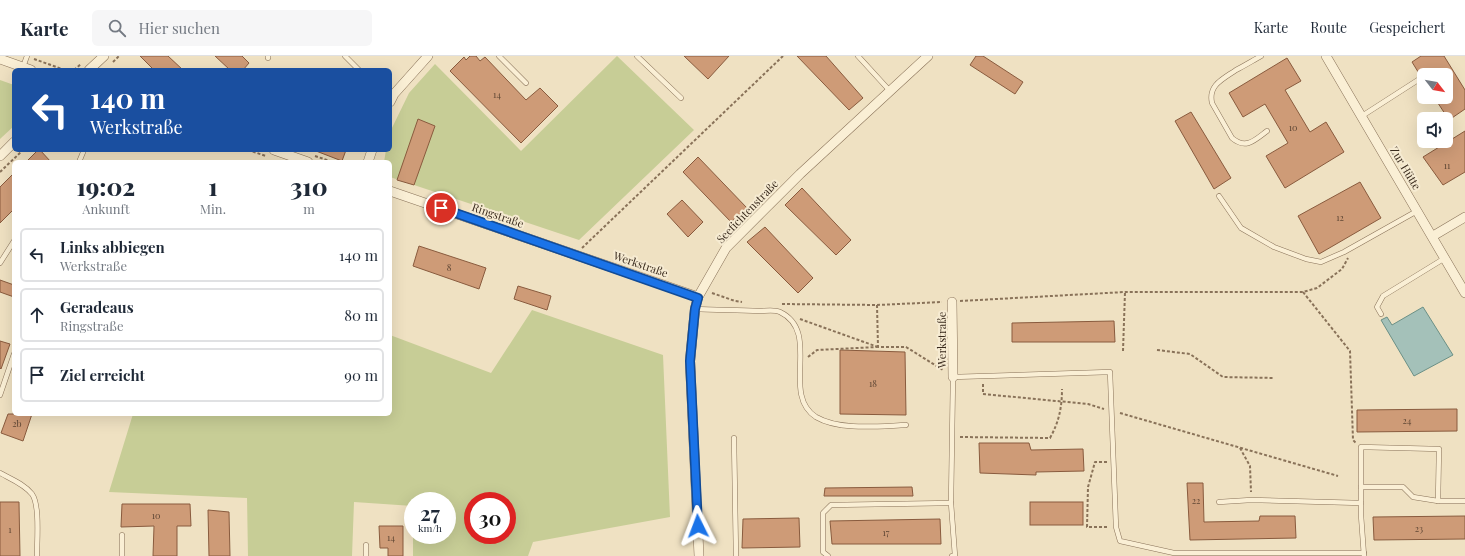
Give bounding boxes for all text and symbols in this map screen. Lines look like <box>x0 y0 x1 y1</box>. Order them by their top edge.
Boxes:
search box <box>92 10 372 46</box>
text: Karte <box>20 15 68 41</box>
icon: search <box>106 17 128 39</box>
text: Hier suchen <box>138 18 220 38</box>
text: Karte <box>1254 18 1288 37</box>
text: Route <box>1310 18 1347 37</box>
text: Gespeichert <box>1369 18 1445 37</box>
north arrow <box>1417 68 1453 104</box>
map controls <box>1417 68 1453 148</box>
text: 140 m <box>90 79 165 116</box>
icon: left <box>24 84 76 136</box>
house number: 14 <box>493 88 501 100</box>
button: sound <box>1417 112 1453 148</box>
text: Werkstraße <box>90 115 183 139</box>
house number: 10 <box>1289 121 1297 133</box>
street label: Zur Hütte <box>1387 144 1425 193</box>
house number: 11 <box>1444 159 1451 171</box>
text: 19:02 <box>76 170 135 202</box>
text: 1 <box>208 170 217 202</box>
text: 310 <box>290 170 328 202</box>
street label: Seefichtenstraße <box>713 176 781 246</box>
pin <box>424 191 458 225</box>
icon: arrive <box>430 197 452 219</box>
street label: Ringstraße <box>470 199 526 231</box>
text: Ankunft <box>82 200 130 217</box>
text: Min. <box>200 200 226 217</box>
text: m <box>303 200 315 217</box>
house number: 12 <box>1336 211 1344 223</box>
text: Links abbiegen <box>60 237 165 257</box>
icon: left <box>26 244 48 266</box>
text: 140 m <box>339 245 378 265</box>
street label: Werkstraße <box>611 247 671 280</box>
text: Werkstraße <box>60 257 127 274</box>
house number: 8 <box>447 261 452 273</box>
text: Geradeaus <box>60 297 134 317</box>
icon: ahead <box>26 304 48 326</box>
text: 80 m <box>344 305 378 325</box>
street label: Werkstraße <box>934 311 949 369</box>
text: Ringstraße <box>60 317 124 334</box>
icon: arrive <box>26 364 48 386</box>
text: Ziel erreicht <box>60 365 145 385</box>
text: 90 m <box>344 365 378 385</box>
house number: 18 <box>869 377 877 389</box>
house number: 24 <box>1403 414 1412 426</box>
house number: 2b <box>12 417 22 429</box>
speed limit sign: 30 <box>464 492 516 544</box>
house number: 22 <box>1192 494 1200 506</box>
text: 27 <box>420 499 440 526</box>
position arrow <box>677 505 719 547</box>
house number: 10 <box>152 509 160 521</box>
text: km/h <box>418 521 442 535</box>
house number: 23 <box>1415 522 1423 534</box>
house number: 1 <box>8 523 12 535</box>
house number: 17 <box>883 526 890 538</box>
house number: 14 <box>387 531 395 543</box>

